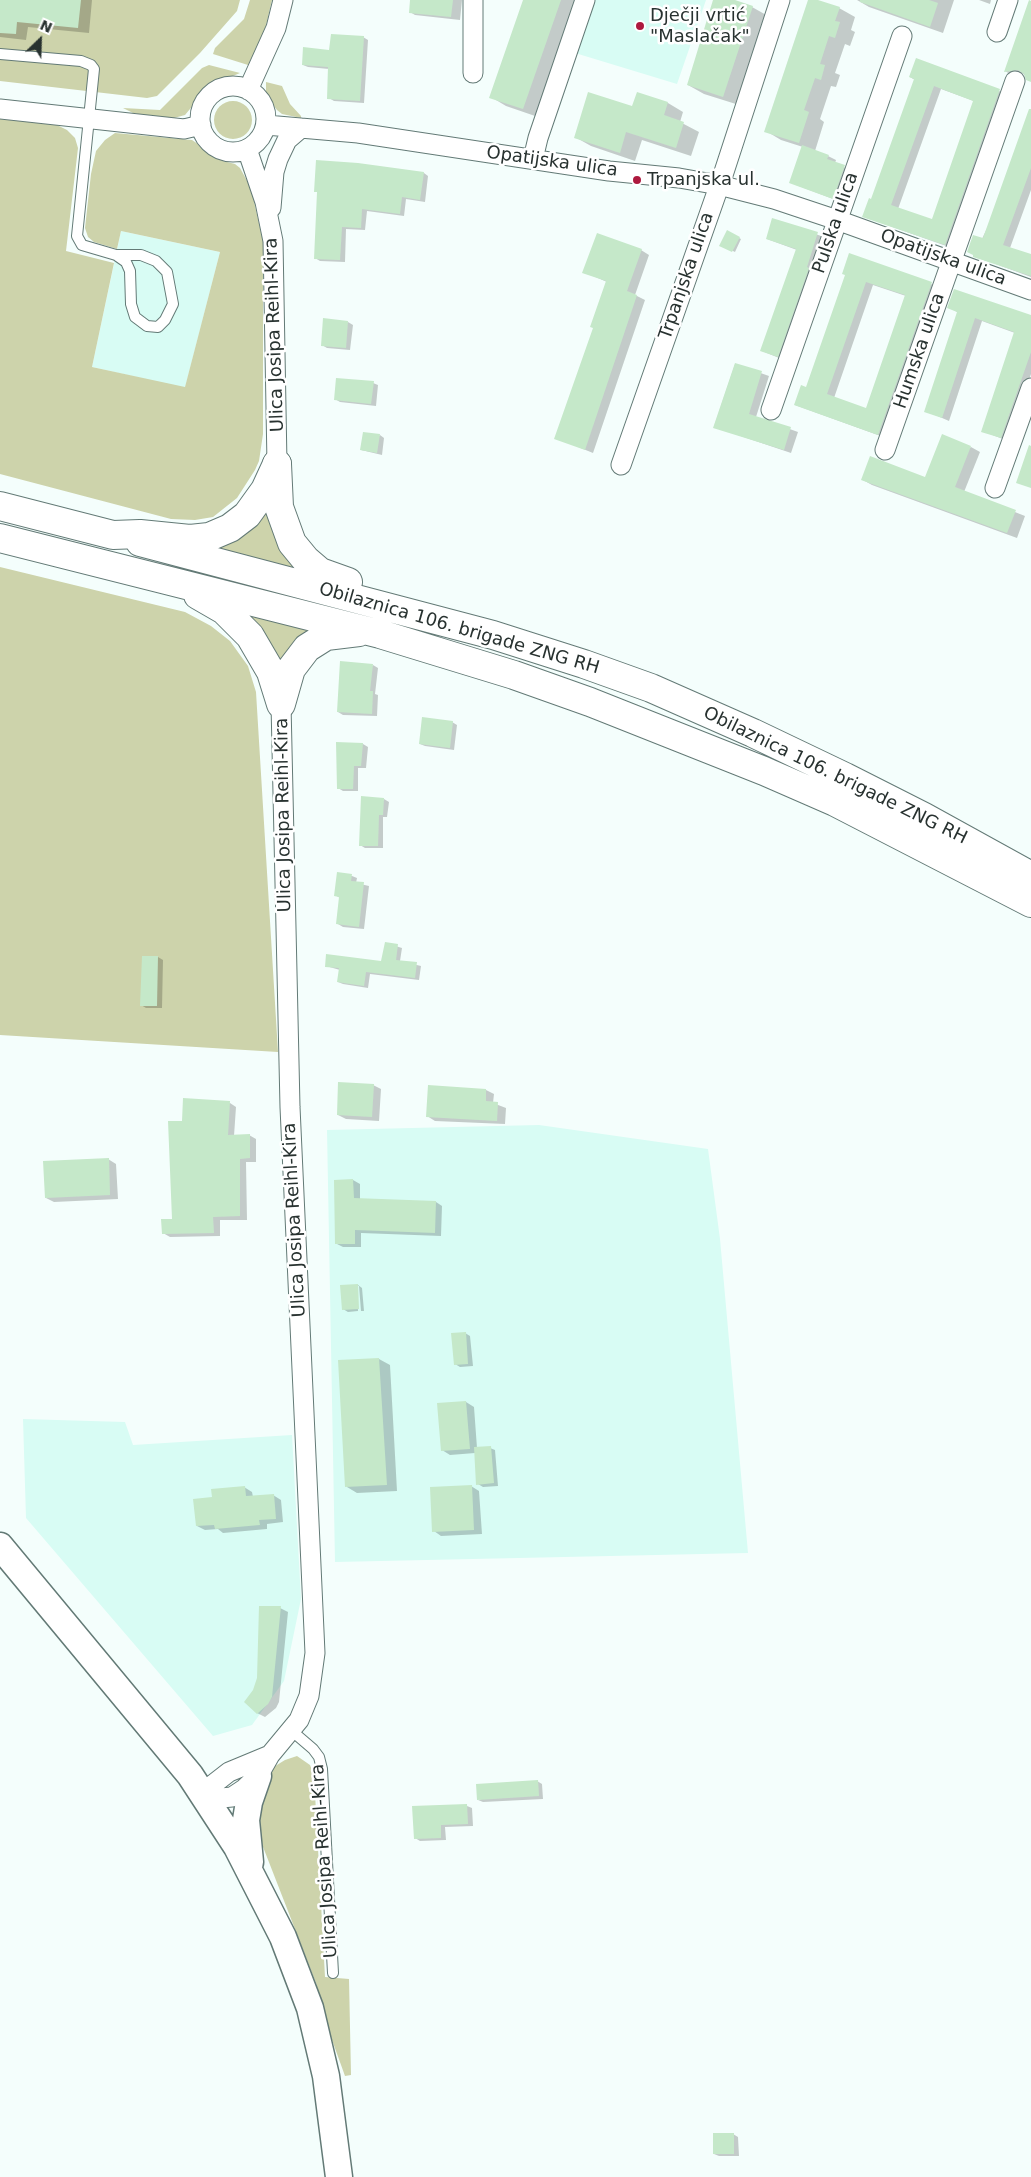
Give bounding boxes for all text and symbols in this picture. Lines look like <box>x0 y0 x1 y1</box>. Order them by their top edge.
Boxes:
place label: Dječji vrtić "Maslačak" <box>650 5 750 48</box>
north arrow <box>15 15 65 65</box>
text: N <box>37 17 55 36</box>
marker: Dječji vrtić "Maslačak" <box>634 20 646 32</box>
street label: Opatijska ulica <box>485 142 619 182</box>
place label: Trpanjska ul. <box>647 169 760 191</box>
street label: Pulska ulica <box>809 170 863 276</box>
marker: Trpanjska ul. <box>631 174 643 186</box>
street label: Trpanjska ulica <box>655 210 719 342</box>
street label: Opatijska ulica <box>877 225 1009 291</box>
street label: Ulica Josipa Reihl-Kira <box>261 237 289 433</box>
street label: Humska ulica <box>890 290 950 412</box>
street label: Obilaznica 106. brigade ZNG RH <box>316 579 602 679</box>
street label: Obilaznica 106. brigade ZNG RH <box>700 703 970 849</box>
street label: Ulica Josipa Reihl-Kira <box>272 718 296 912</box>
street label: Ulica Josipa Reihl-Kira <box>279 1122 311 1318</box>
street label: Ulica Josipa Reihl-Kira <box>307 1763 343 1959</box>

